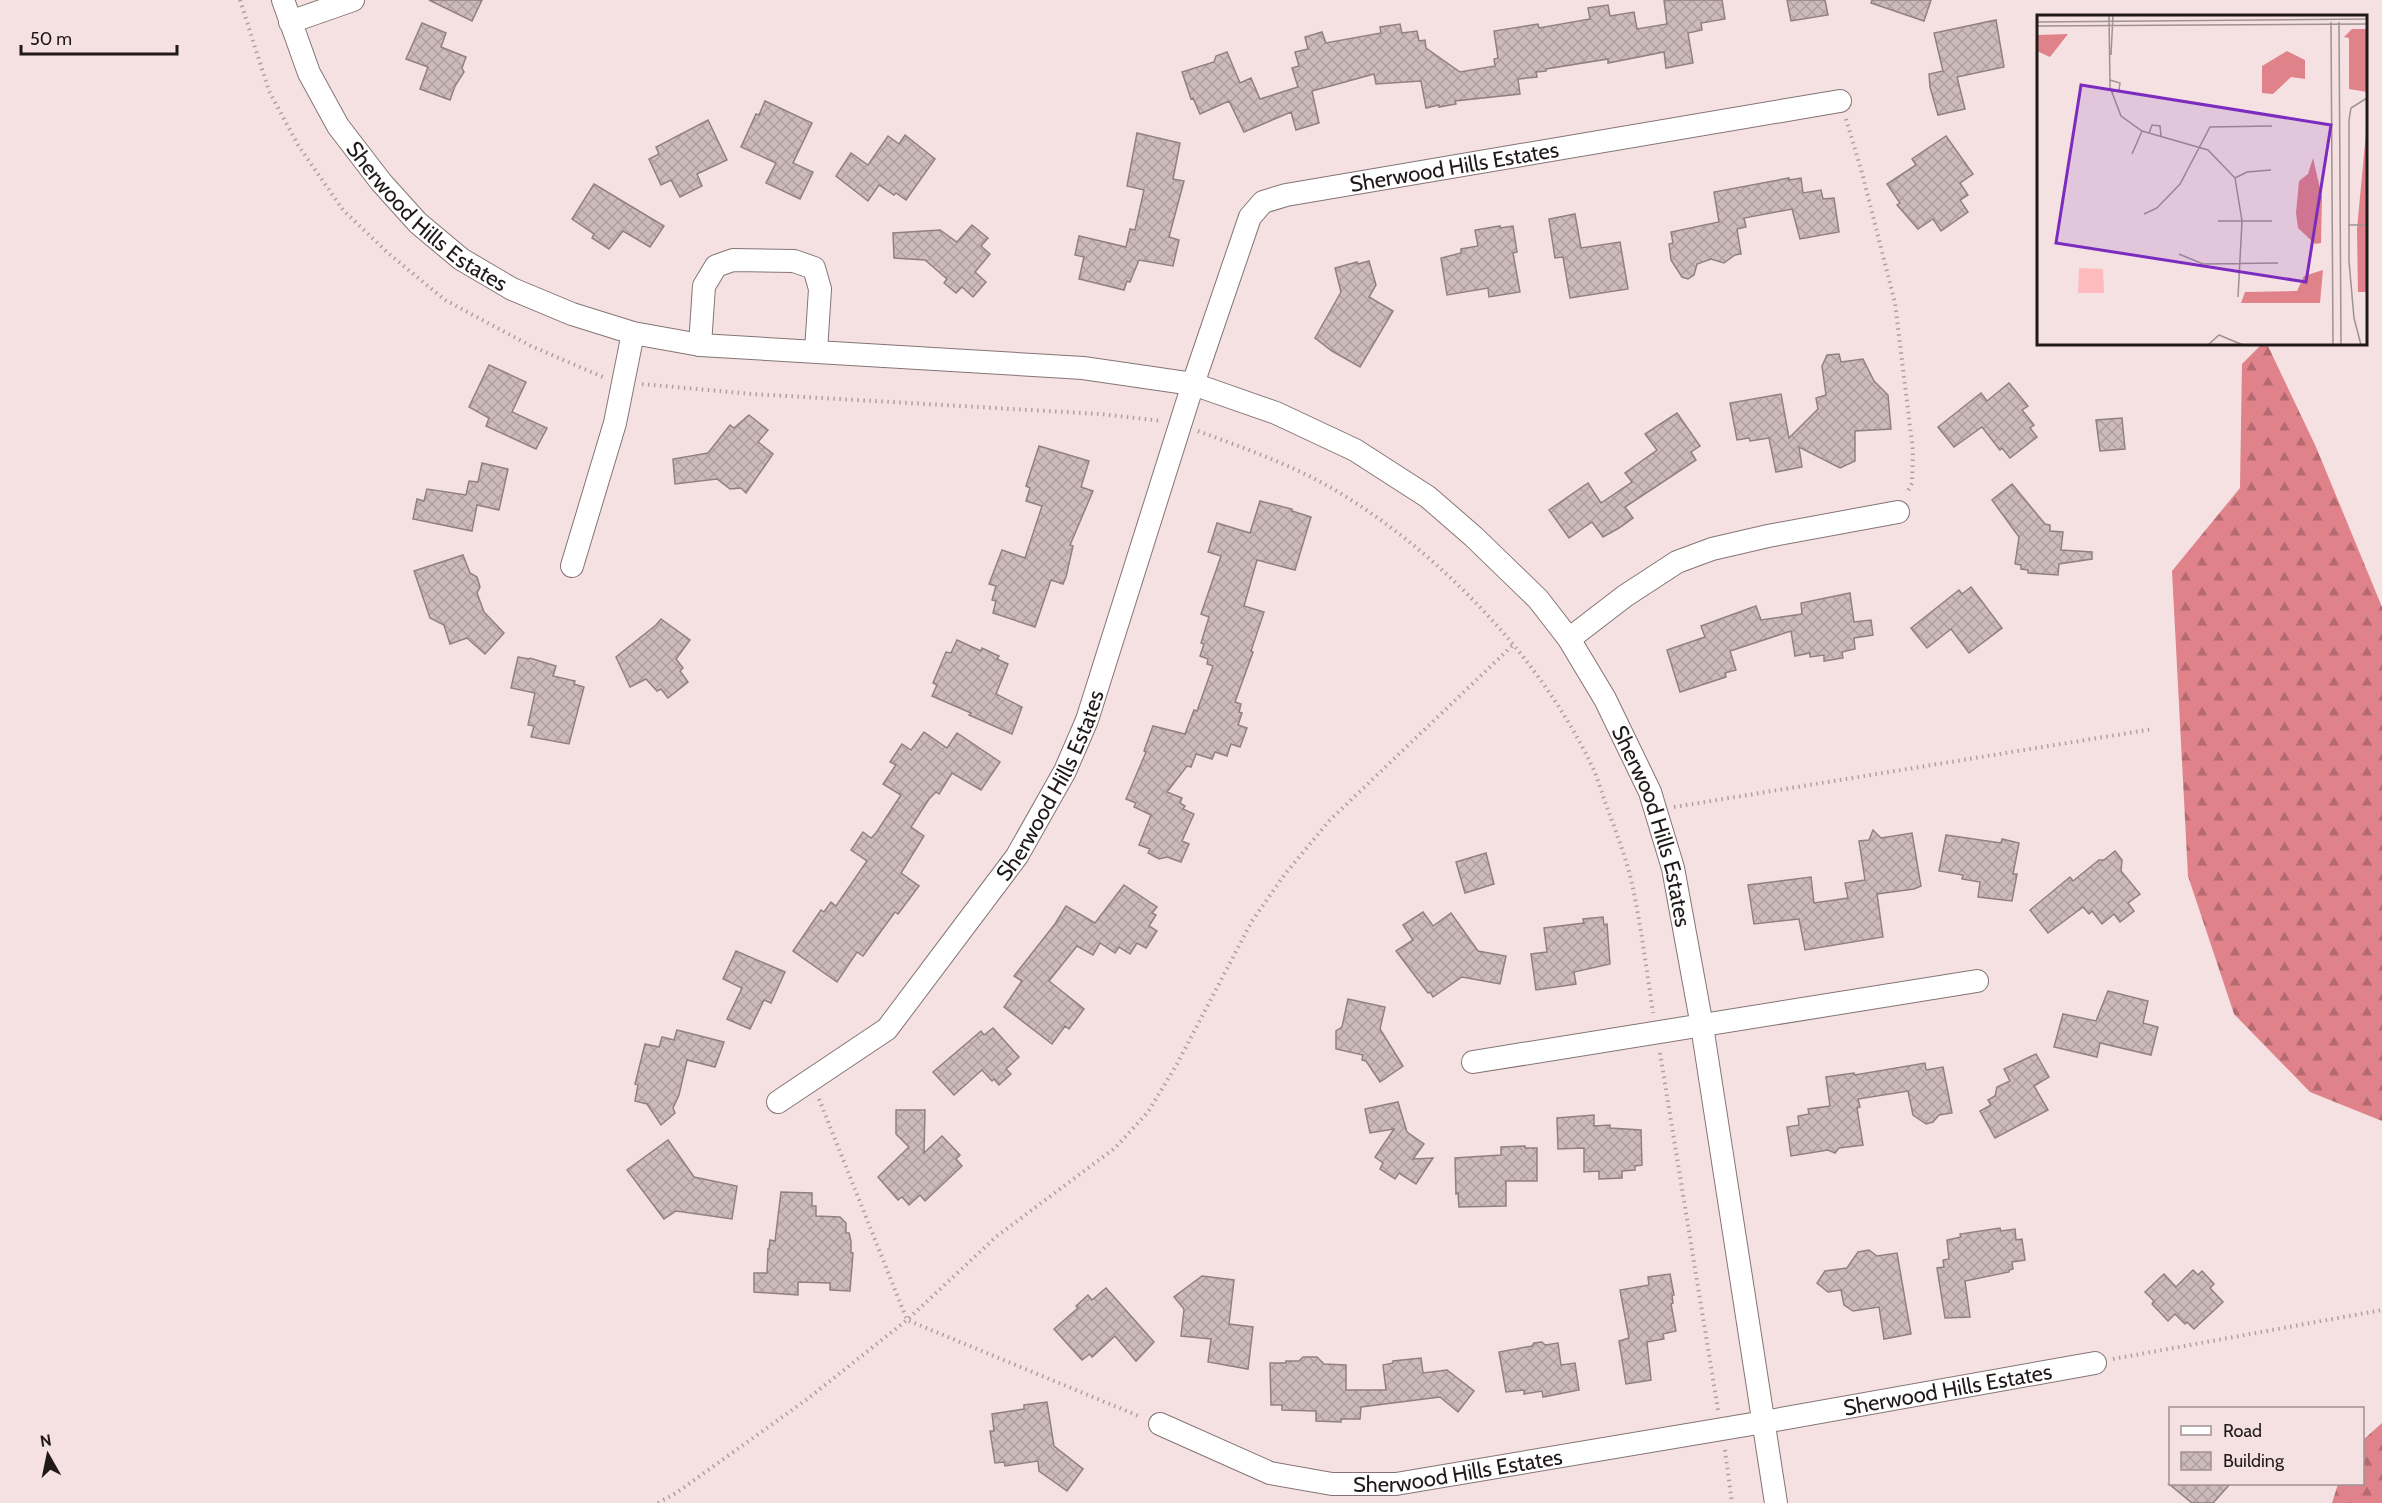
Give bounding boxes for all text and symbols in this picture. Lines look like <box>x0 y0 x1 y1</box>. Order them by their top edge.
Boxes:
inset map <box>2037 15 2367 345</box>
scale bar <box>21 18 177 56</box>
text: 50 m <box>30 28 72 50</box>
street label: Sherwood Hills Estates <box>341 136 512 297</box>
street label: Sherwood Hills Estates <box>1348 136 1561 198</box>
street label: Sherwood Hills Estates <box>990 687 1110 886</box>
street label: Sherwood Hills Estates <box>1606 721 1697 929</box>
street label: Sherwood Hills Estates <box>1841 1358 2054 1422</box>
legend <box>2169 1407 2364 1485</box>
text: Road <box>2223 1420 2262 1442</box>
north arrow <box>18 1425 78 1485</box>
text: N <box>39 1430 53 1451</box>
street label: Sherwood Hills Estates <box>1353 1443 1564 1498</box>
text: Building <box>2223 1450 2285 1472</box>

